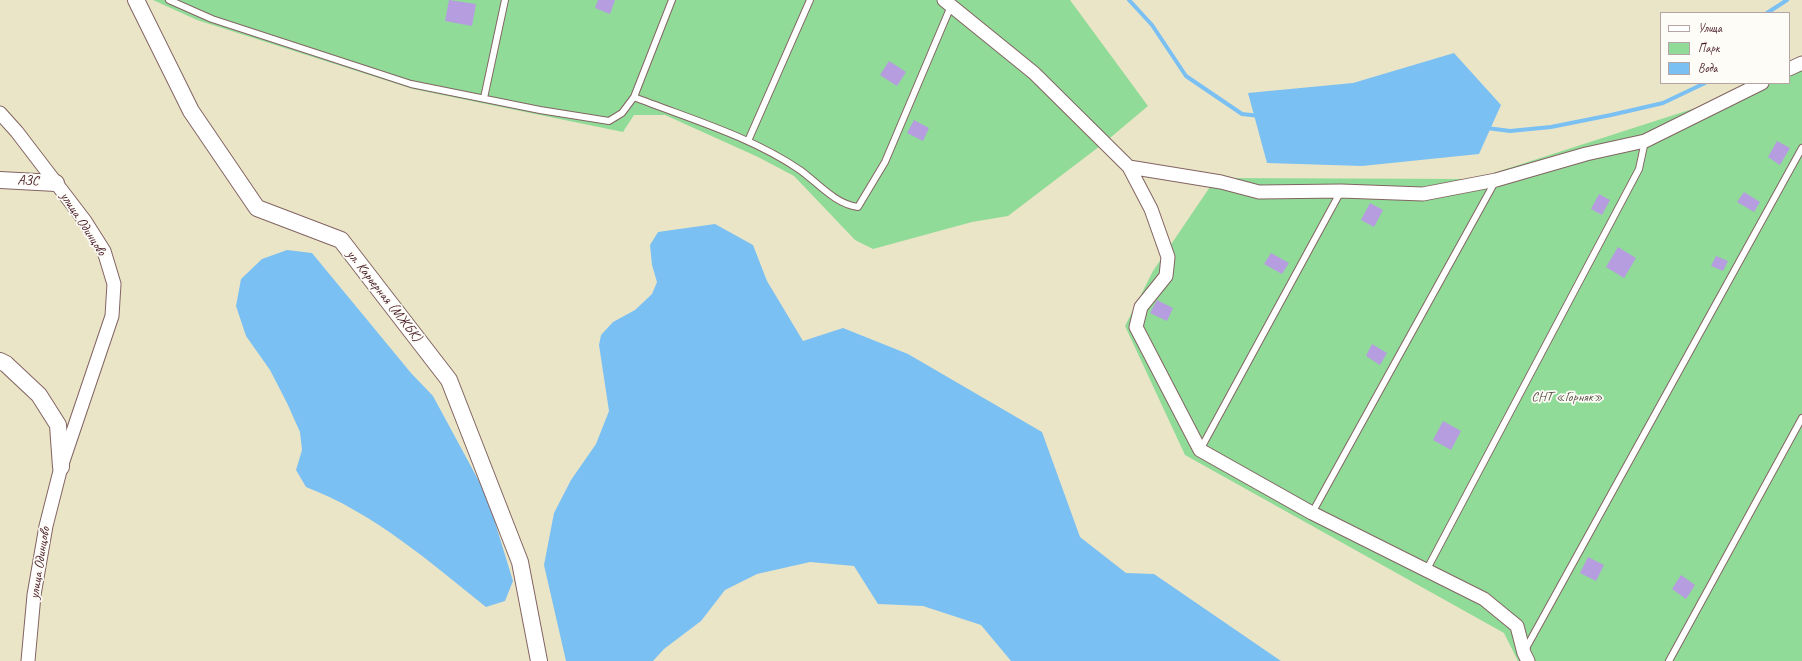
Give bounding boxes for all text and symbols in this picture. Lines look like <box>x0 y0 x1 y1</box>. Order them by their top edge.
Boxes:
legend <box>1660 12 1790 84</box>
text: Улица <box>1698 20 1722 36</box>
text: Парк <box>1698 40 1719 56</box>
text: Вода <box>1698 60 1717 76</box>
street label: АЗС <box>17 172 39 190</box>
street label: улица Одинцово <box>56 189 110 259</box>
street label: ул. Карьерная (МЖБК) <box>343 247 425 345</box>
park label: СНТ «Горняк» <box>1531 389 1603 405</box>
street label: улица Одинцово <box>26 526 54 600</box>

